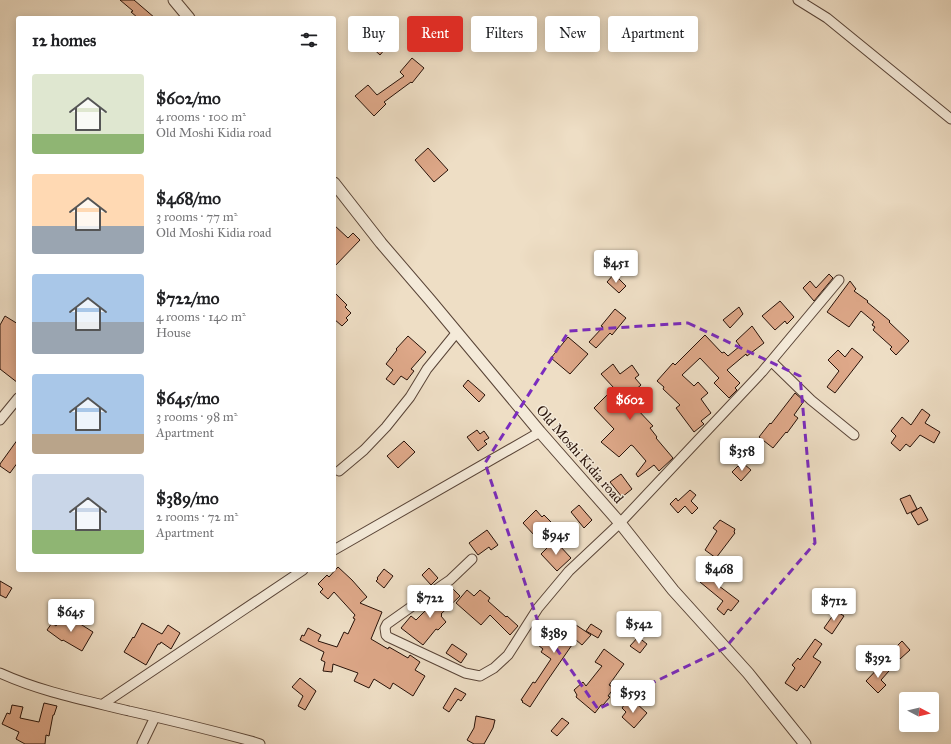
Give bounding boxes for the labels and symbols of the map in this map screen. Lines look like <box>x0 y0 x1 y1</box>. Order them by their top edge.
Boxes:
pin: $451 <box>592 250 640 284</box>
pin: $602 <box>606 387 654 421</box>
street label: Old Moshi Kidia road <box>532 402 627 507</box>
pin: $358 <box>718 438 766 472</box>
pin: $945 <box>532 522 580 556</box>
pin: $468 <box>695 556 743 590</box>
pin: $722 <box>406 585 454 619</box>
pin: $712 <box>810 588 858 622</box>
pin: $645 <box>47 599 95 633</box>
pin: $542 <box>615 611 663 645</box>
pin: $389 <box>530 620 578 654</box>
pin: $392 <box>854 645 902 679</box>
pin: $593 <box>609 680 657 714</box>
north arrow <box>899 692 939 732</box>

